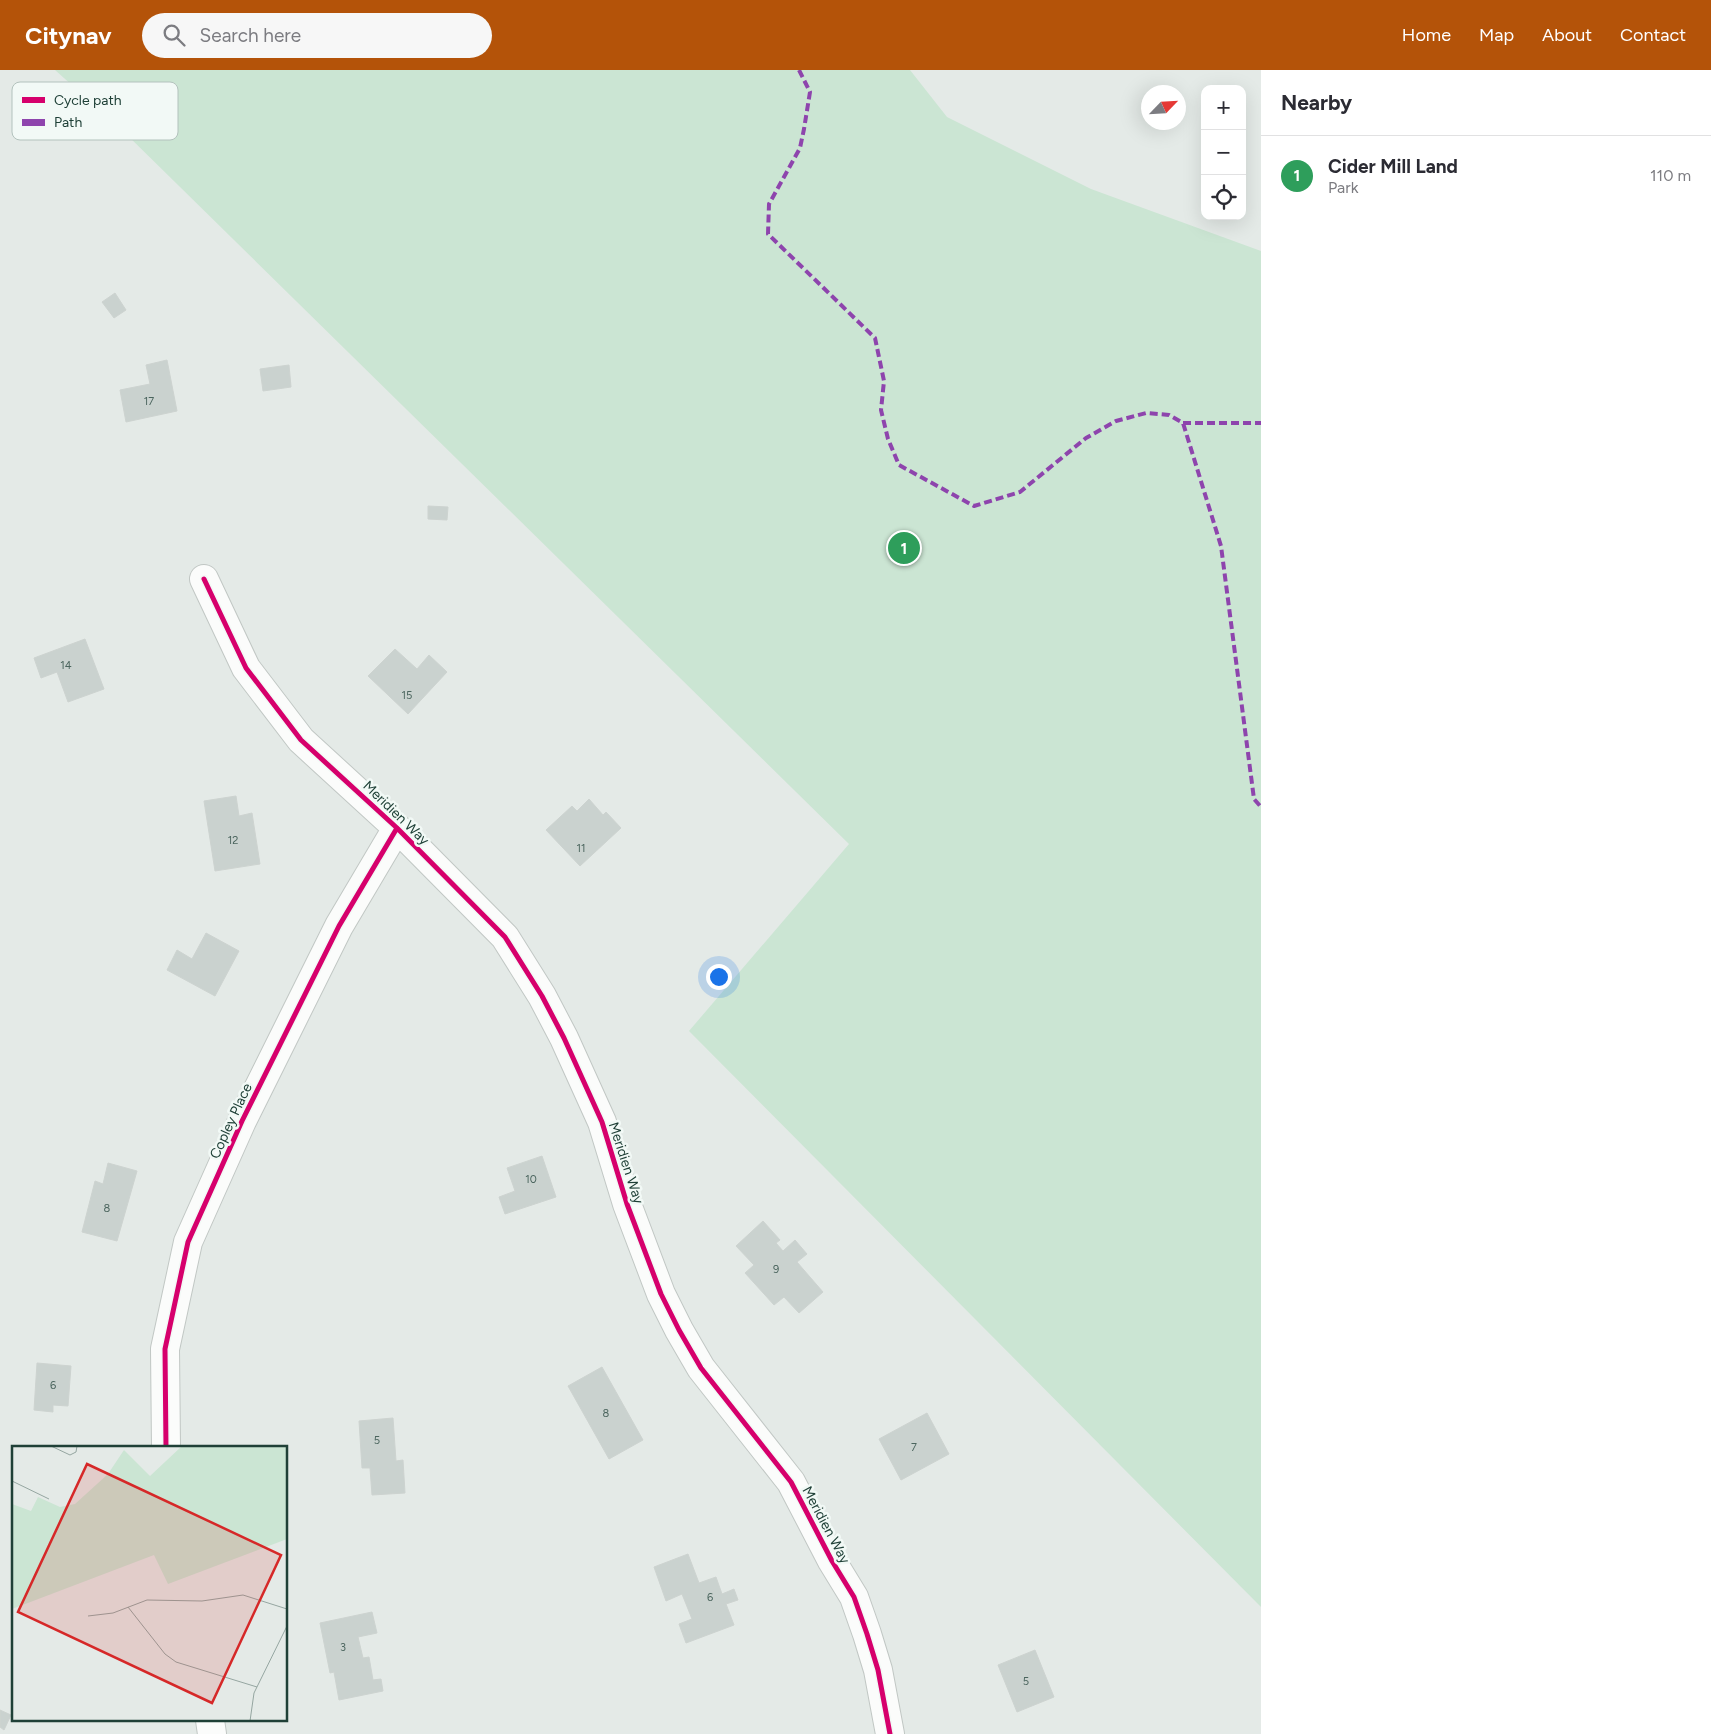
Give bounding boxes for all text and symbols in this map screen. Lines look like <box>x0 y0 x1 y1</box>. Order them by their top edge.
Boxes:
search box <box>142 13 492 58</box>
text: Citynav <box>25 21 112 50</box>
icon: search <box>160 21 188 49</box>
text: Search here <box>200 24 301 47</box>
text: Home <box>1402 24 1451 46</box>
text: Map <box>1479 24 1514 46</box>
text: About <box>1542 24 1592 46</box>
text: Contact <box>1620 24 1686 46</box>
legend <box>12 82 178 140</box>
north arrow <box>1141 85 1186 130</box>
map controls <box>1201 85 1246 220</box>
button: + <box>1201 85 1246 130</box>
text: Nearby <box>1281 90 1352 115</box>
text: Cycle path <box>54 92 122 109</box>
text: Path <box>54 114 82 131</box>
button: − <box>1201 130 1246 175</box>
text: Cider Mill Land <box>1328 155 1458 178</box>
text: 1 <box>1294 166 1300 185</box>
text: 110 m <box>1650 166 1691 185</box>
button: locate <box>1201 175 1246 220</box>
text: Park <box>1328 178 1358 197</box>
house number: 17 <box>144 395 154 408</box>
pin: 1 <box>888 529 920 567</box>
house number: 14 <box>60 659 72 672</box>
house number: 15 <box>402 689 412 702</box>
street label: Meridien Way <box>359 777 433 849</box>
house number: 12 <box>228 834 238 847</box>
house number: 11 <box>576 842 586 855</box>
your location <box>706 964 732 990</box>
street label: Copley Place <box>206 1080 256 1161</box>
street label: Meridien Way <box>605 1120 647 1207</box>
house number: 10 <box>525 1173 537 1186</box>
house number: 8 <box>104 1202 111 1215</box>
house number: 9 <box>773 1263 779 1276</box>
house number: 6 <box>50 1379 56 1392</box>
house number: 8 <box>603 1407 610 1420</box>
house number: 5 <box>374 1434 380 1447</box>
house number: 7 <box>911 1441 917 1454</box>
inset map <box>12 1446 288 1722</box>
street label: Meridien Way <box>799 1483 854 1567</box>
house number: 6 <box>707 1591 713 1604</box>
house number: 3 <box>340 1641 346 1654</box>
house number: 5 <box>1023 1675 1029 1688</box>

